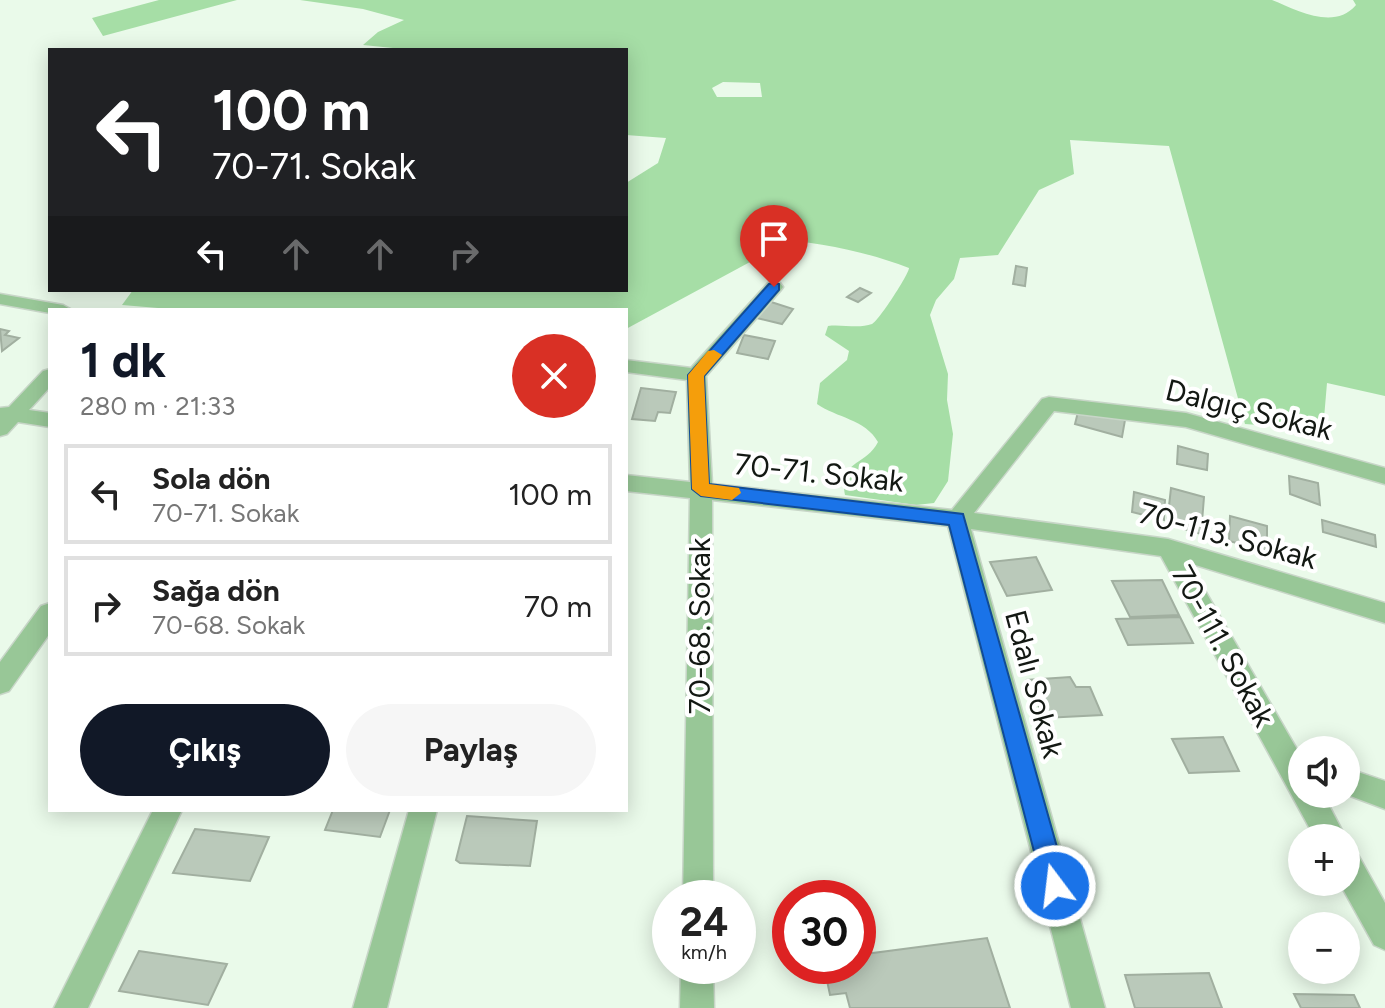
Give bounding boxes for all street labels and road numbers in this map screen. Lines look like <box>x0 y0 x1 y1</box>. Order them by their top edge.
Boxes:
street label: Dalgıç Sokak <box>1162 371 1337 448</box>
street label: 70-71. Sokak <box>733 445 906 500</box>
street label: 70-113. Sokak <box>1135 494 1321 577</box>
street label: 70-68. Sokak <box>681 537 718 714</box>
street label: 70-111. Sokak <box>1164 559 1283 733</box>
street label: Edalı Sokak <box>997 606 1072 762</box>

